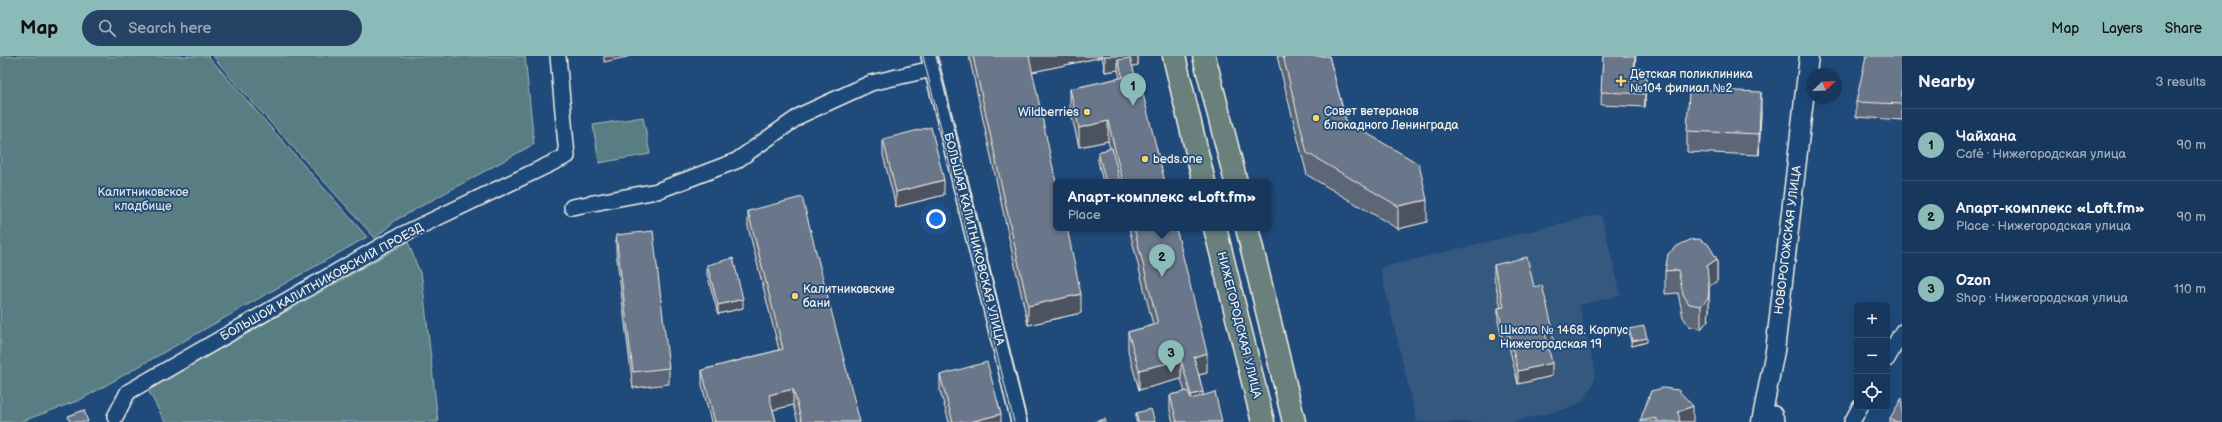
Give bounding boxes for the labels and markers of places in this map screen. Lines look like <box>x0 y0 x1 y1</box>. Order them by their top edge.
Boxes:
place label: Детская поликлиника №104 филиал №2 <box>1630 67 1753 96</box>
pin: 1 <box>1120 73 1146 106</box>
marker: Детская поликлиника №104 филиал №2 <box>1615 75 1627 87</box>
place label: Совет ветеранов блокадного Ленинграда <box>1324 104 1459 133</box>
place label: Wildberries <box>1018 105 1079 120</box>
marker: Wildberries <box>1082 107 1092 117</box>
marker: Совет ветеранов блокадного Ленинграда <box>1311 113 1321 123</box>
place label: beds.one <box>1153 152 1203 167</box>
marker: beds.one <box>1140 154 1150 164</box>
pin: 2 <box>1149 244 1175 277</box>
place label: Калитниковские бани <box>803 282 895 311</box>
marker: Калитниковские бани <box>790 291 800 301</box>
place label: Школа № 1468. Корпус Нижегородская 19 <box>1500 323 1628 352</box>
marker: Школа № 1468. Корпус Нижегородская 19 <box>1487 332 1497 342</box>
pin: 3 <box>1158 340 1184 373</box>

